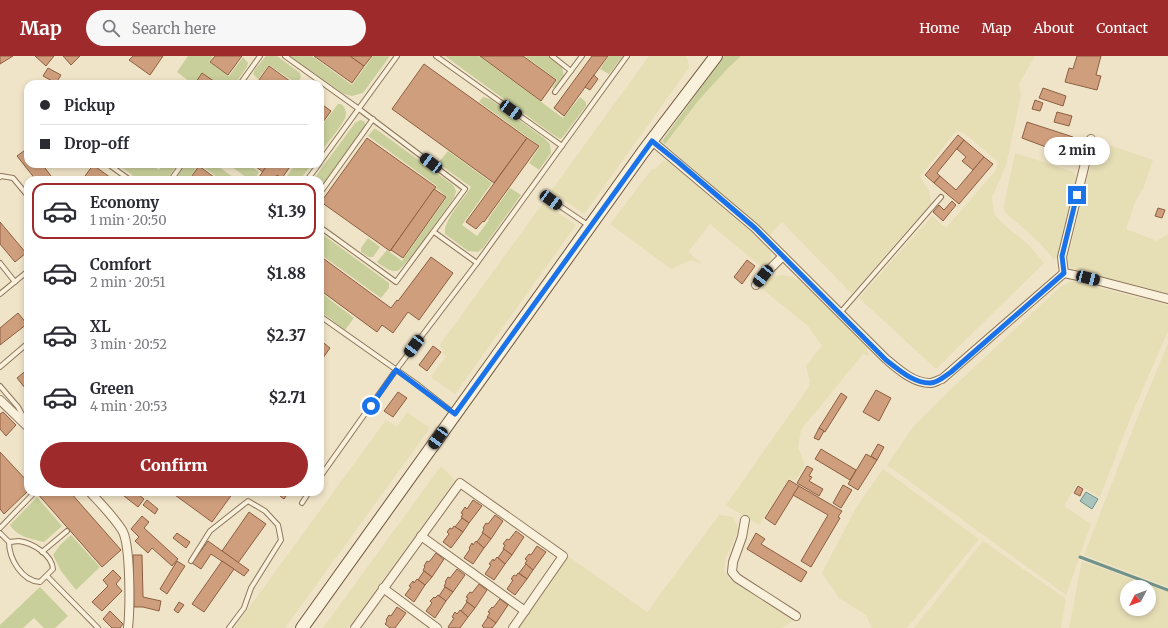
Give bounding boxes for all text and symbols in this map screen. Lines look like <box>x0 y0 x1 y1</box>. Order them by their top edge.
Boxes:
search box <box>86 10 366 46</box>
text: Map <box>20 16 62 40</box>
icon: search <box>100 17 122 39</box>
text: Search here <box>132 19 216 38</box>
text: Home <box>919 19 960 37</box>
text: Map <box>982 19 1011 37</box>
text: About <box>1033 19 1074 37</box>
text: Contact <box>1096 19 1148 37</box>
text: Pickup <box>64 96 115 115</box>
car <box>498 98 524 122</box>
text: Drop-off <box>64 134 129 153</box>
callout: 2 min <box>1044 137 1110 165</box>
text: 2 min <box>1058 142 1096 159</box>
car <box>418 151 444 175</box>
route end <box>1068 186 1086 204</box>
car <box>538 188 564 212</box>
icon: car <box>42 193 78 229</box>
text: Economy <box>90 193 159 212</box>
text: $1.39 <box>267 202 306 221</box>
text: 1 min · 20:50 <box>90 212 167 229</box>
icon: car <box>42 255 78 291</box>
text: Comfort <box>90 255 151 274</box>
car <box>751 263 775 289</box>
text: $1.88 <box>266 264 306 283</box>
car <box>1075 269 1101 287</box>
text: 2 min · 20:51 <box>90 274 165 291</box>
icon: car <box>42 317 78 353</box>
text: XL <box>90 317 111 336</box>
text: $2.37 <box>266 326 306 345</box>
car <box>402 333 426 359</box>
text: 3 min · 20:52 <box>90 336 167 353</box>
icon: car <box>42 379 78 415</box>
text: Green <box>90 379 134 398</box>
text: $2.71 <box>268 388 306 407</box>
route start <box>362 397 380 415</box>
text: 4 min · 20:53 <box>90 398 167 415</box>
car <box>426 425 450 451</box>
button: Confirm <box>40 442 308 488</box>
north arrow <box>1120 580 1156 616</box>
map controls <box>1120 580 1156 616</box>

